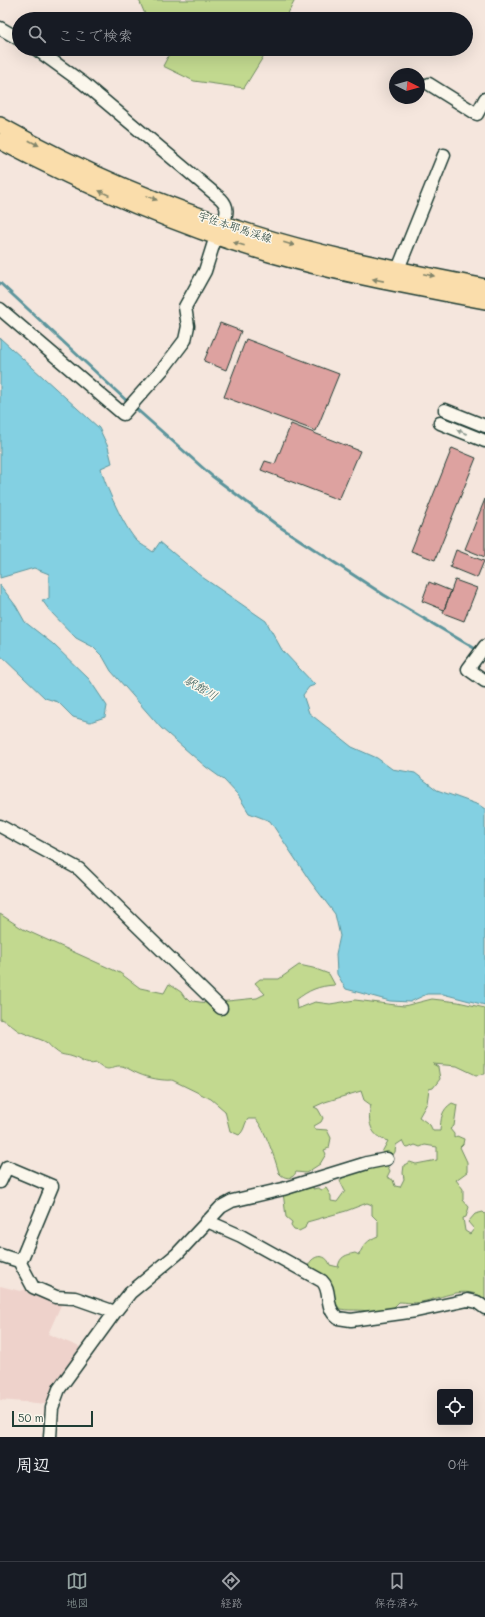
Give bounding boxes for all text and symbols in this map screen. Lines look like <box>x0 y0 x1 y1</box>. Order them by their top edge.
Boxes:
search box <box>12 12 473 56</box>
icon: search <box>26 23 48 45</box>
text: ここで検索 <box>58 25 133 45</box>
north arrow <box>389 68 425 104</box>
one-way arrow <box>29 140 40 147</box>
one-way arrow <box>98 190 110 196</box>
one-way arrow <box>147 195 158 201</box>
street label: 宇佐本耶馬渓線 <box>196 207 274 246</box>
one-way arrow <box>232 240 244 246</box>
one-way arrow <box>283 241 295 247</box>
one-way arrow <box>423 273 435 279</box>
one-way arrow <box>372 277 384 283</box>
one-way arrow <box>457 429 468 435</box>
water label: 駅館川 <box>182 671 221 703</box>
map controls <box>437 1389 473 1425</box>
button: locate <box>437 1389 473 1425</box>
scale bar <box>12 1409 93 1428</box>
text: 50 m <box>18 1410 44 1425</box>
text: 周辺 <box>16 1453 50 1475</box>
text: 0件 <box>448 1455 469 1472</box>
tab: 地図 <box>66 1570 88 1610</box>
tab: 経路 <box>220 1570 242 1610</box>
tab: 保存済み <box>375 1570 419 1610</box>

